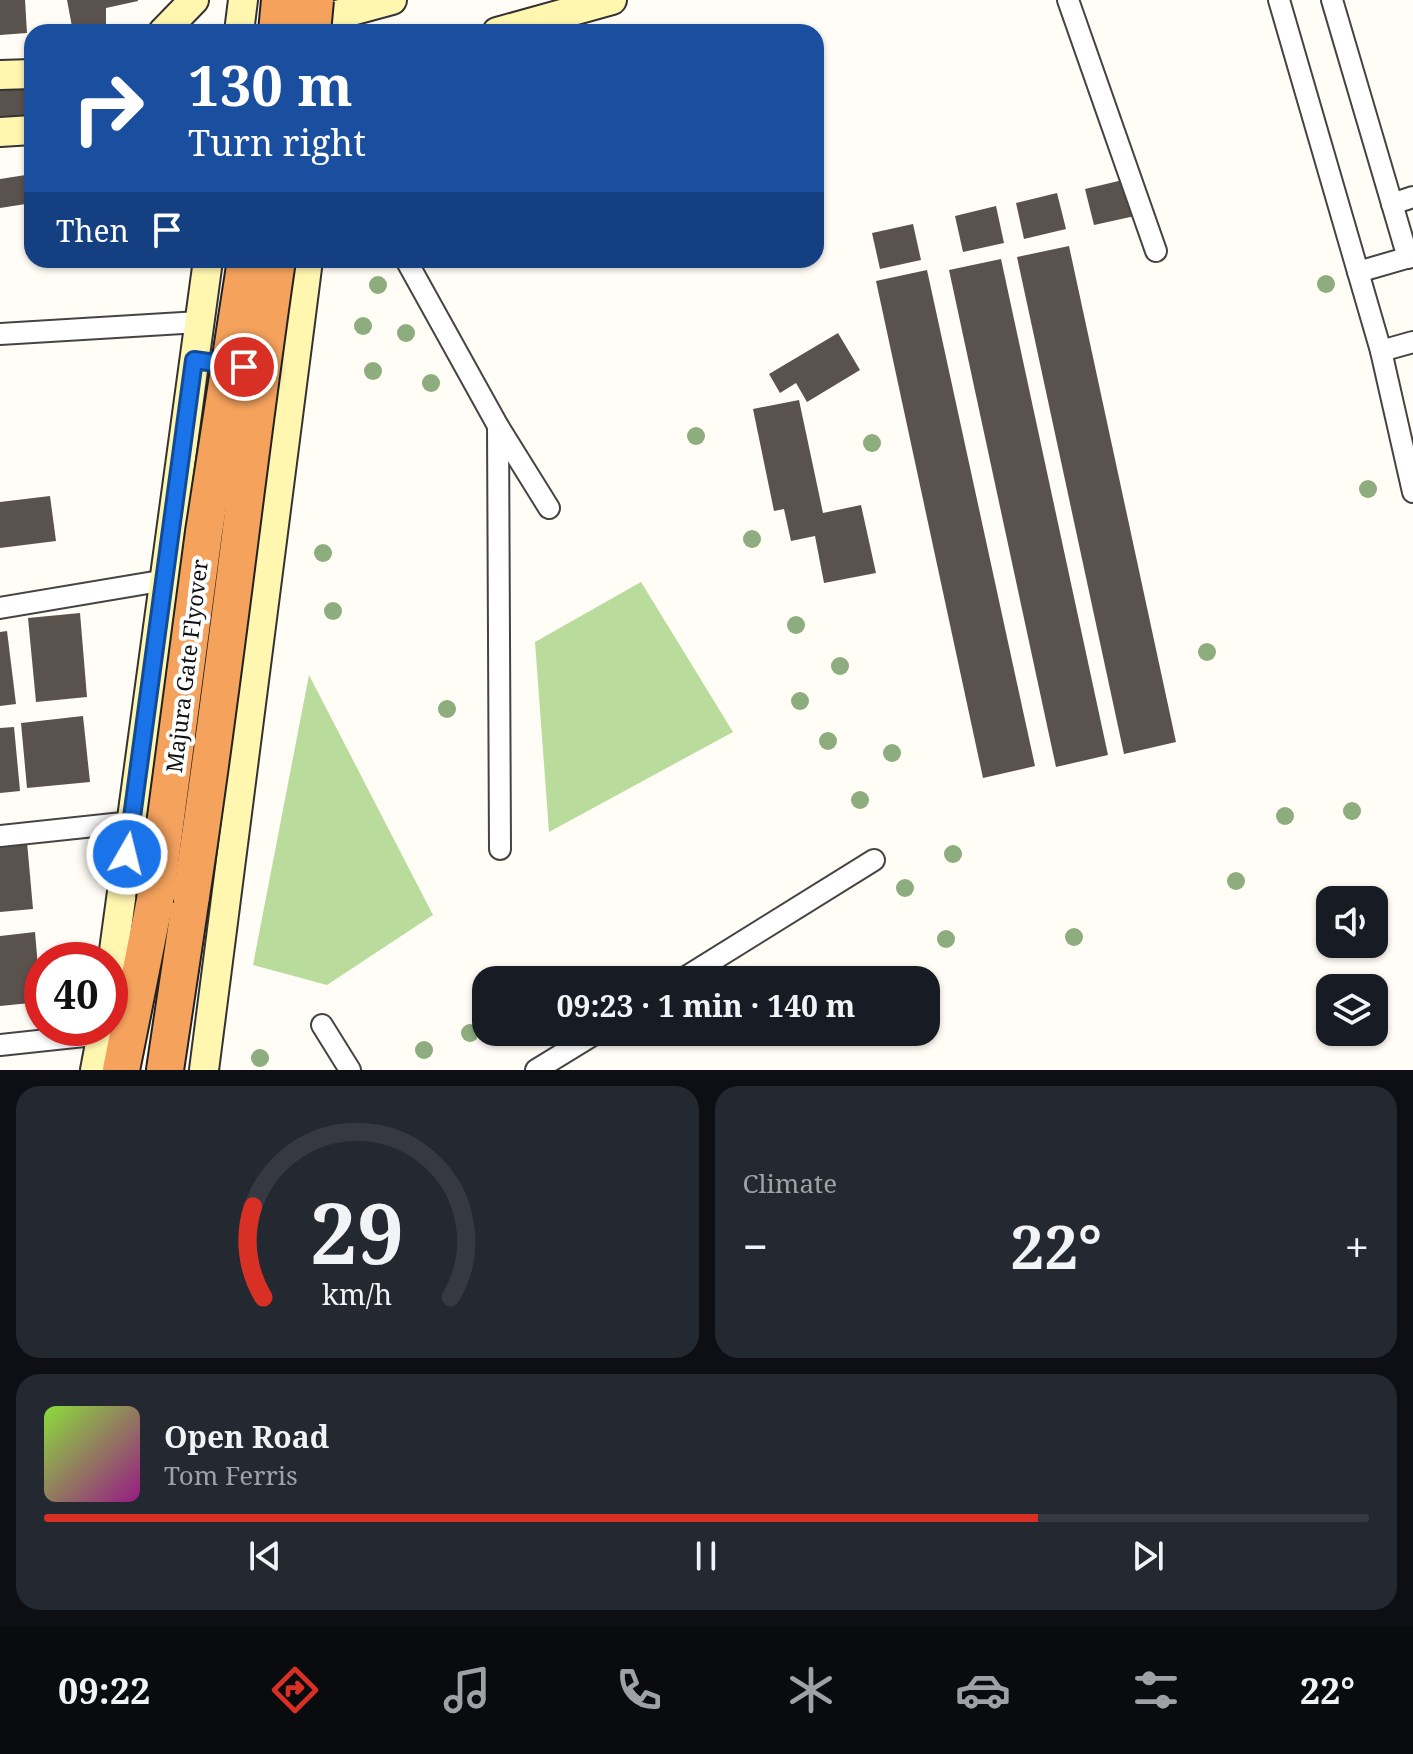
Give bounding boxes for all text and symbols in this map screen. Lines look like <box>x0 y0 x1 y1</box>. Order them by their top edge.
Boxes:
text: 130 m <box>188 46 353 122</box>
icon: right <box>56 56 160 160</box>
text: Turn right <box>188 118 366 167</box>
icon: arrive <box>145 208 189 252</box>
text: Then <box>56 210 129 251</box>
pin <box>210 333 278 401</box>
icon: arrive <box>222 345 266 389</box>
street label: Majura Gate Flyover <box>158 557 214 774</box>
position arrow <box>85 812 169 896</box>
map controls <box>1316 886 1388 1046</box>
button: sound <box>1316 886 1388 958</box>
speed limit sign: 40 <box>24 942 128 1046</box>
button: layers <box>1316 974 1388 1046</box>
text: 09:23 · 1 min · 140 m <box>557 985 855 1026</box>
text: Climate <box>743 1165 837 1201</box>
text: 29 <box>310 1175 404 1288</box>
text: 22° <box>1010 1205 1102 1287</box>
text: − <box>743 1216 768 1276</box>
text: + <box>1344 1216 1369 1276</box>
text: km/h <box>322 1274 392 1313</box>
text: Open Road <box>164 1416 329 1457</box>
text: Tom Ferris <box>164 1457 298 1493</box>
icon: previous <box>243 1534 287 1578</box>
icon: pause <box>684 1534 728 1578</box>
icon: next <box>1126 1534 1170 1578</box>
icon: directions <box>267 1662 323 1718</box>
icon: music <box>439 1662 495 1718</box>
icon: phone <box>611 1662 667 1718</box>
icon: climate <box>783 1662 839 1718</box>
icon: car <box>955 1662 1011 1718</box>
icon: filters <box>1128 1662 1184 1718</box>
text: 09:22 <box>58 1666 150 1715</box>
text: 22° <box>1300 1666 1355 1715</box>

